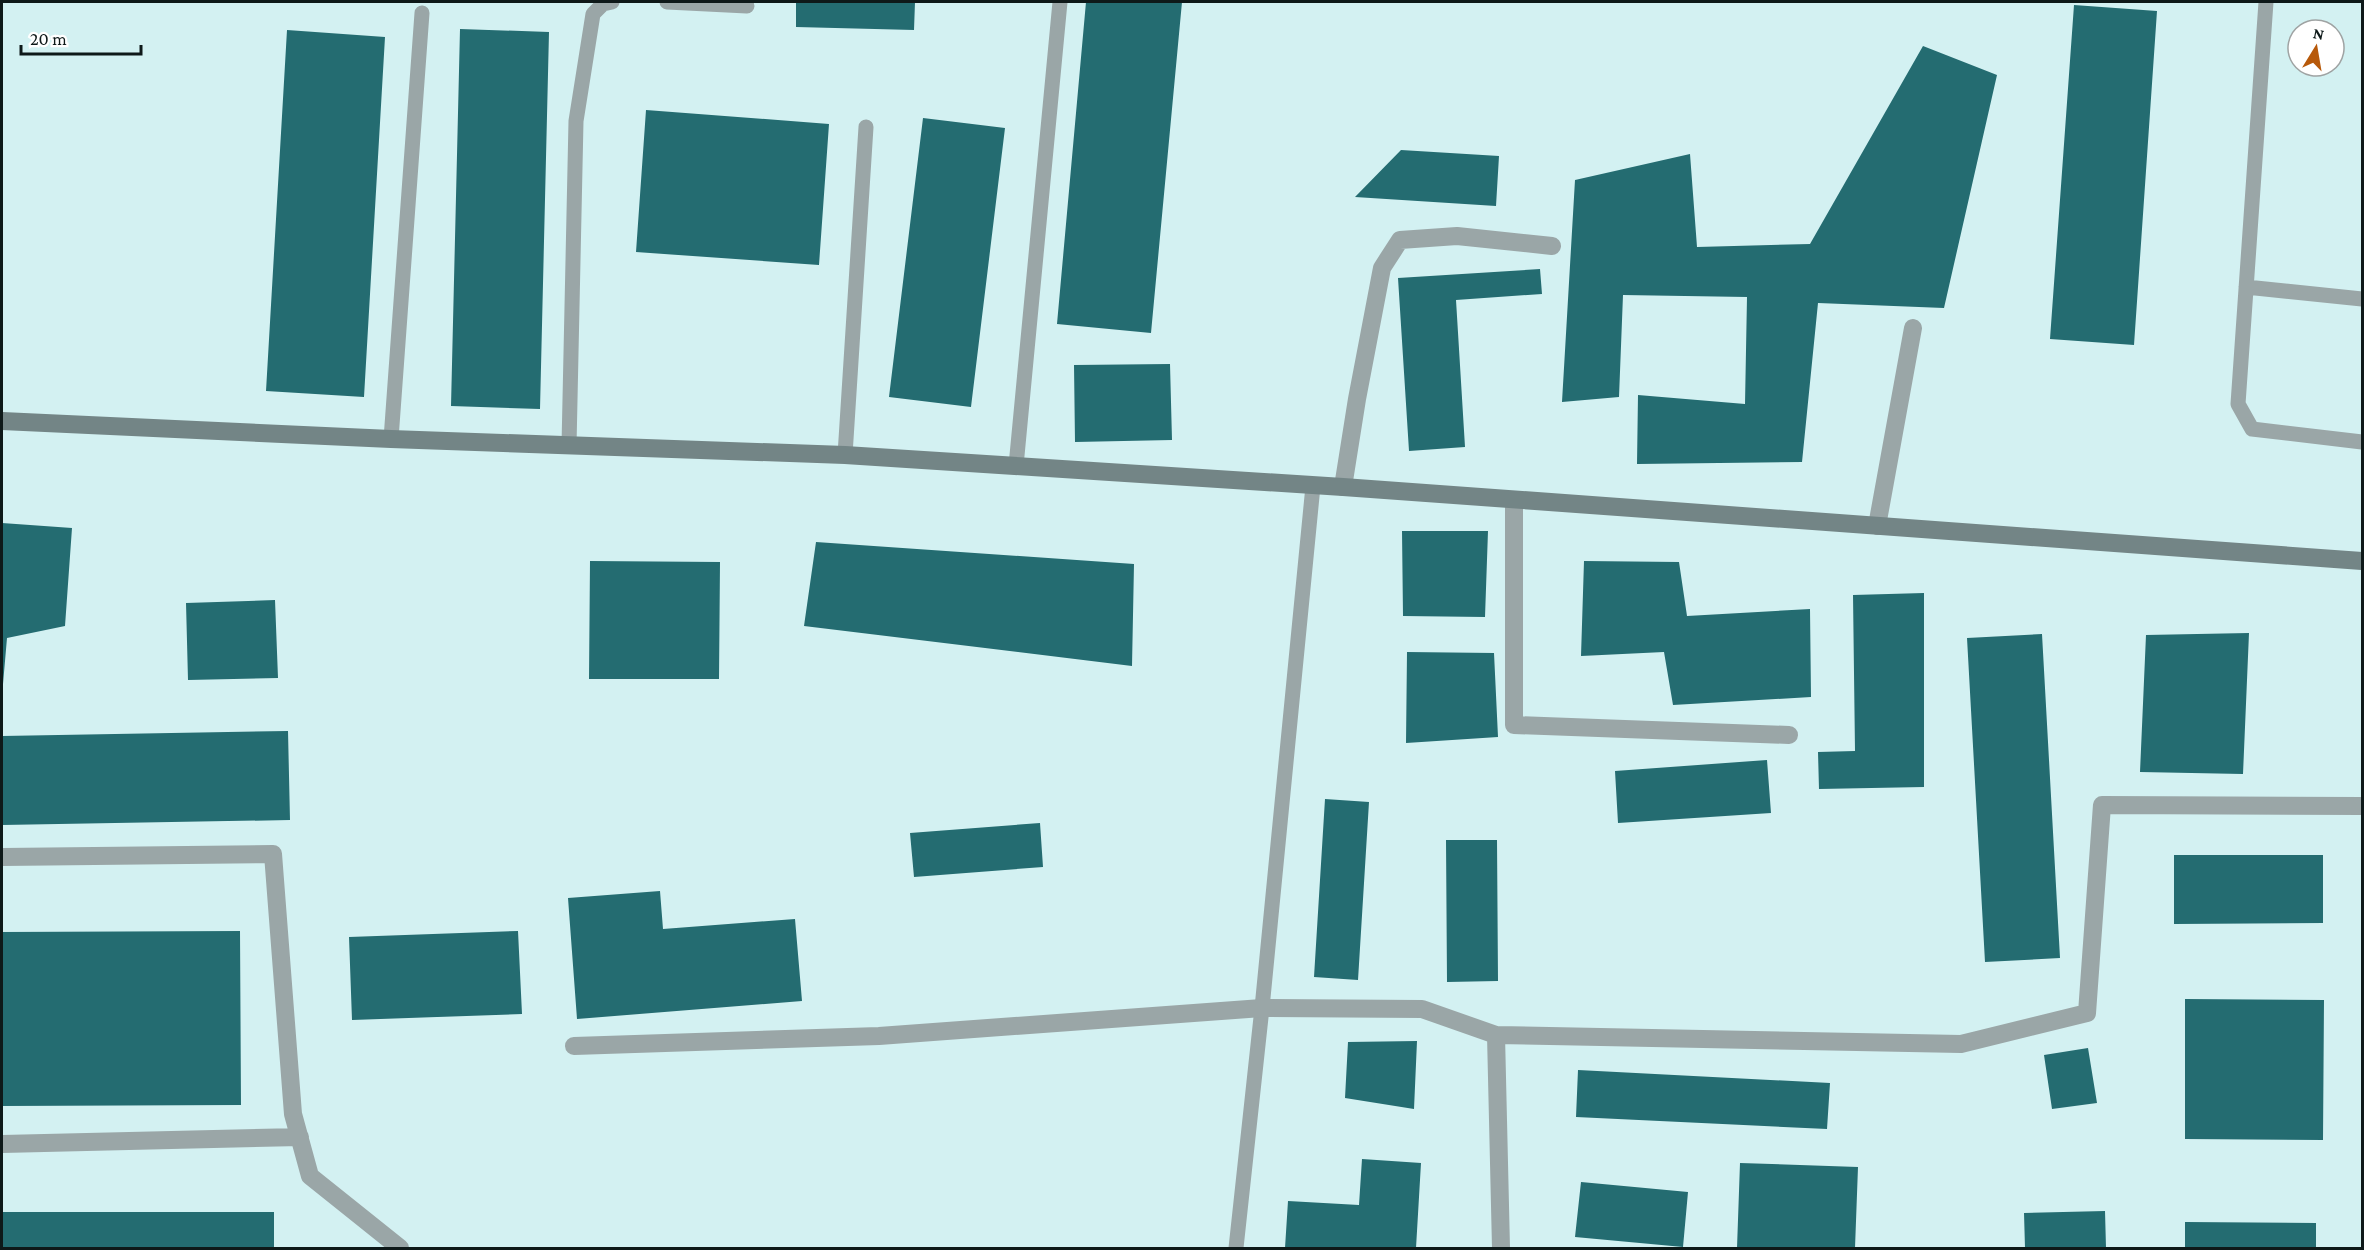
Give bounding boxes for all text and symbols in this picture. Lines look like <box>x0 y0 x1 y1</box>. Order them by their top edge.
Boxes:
scale bar <box>21 18 141 56</box>
north arrow <box>2286 18 2346 78</box>
text: N <box>2312 24 2326 43</box>
text: 20 m <box>30 29 67 49</box>

